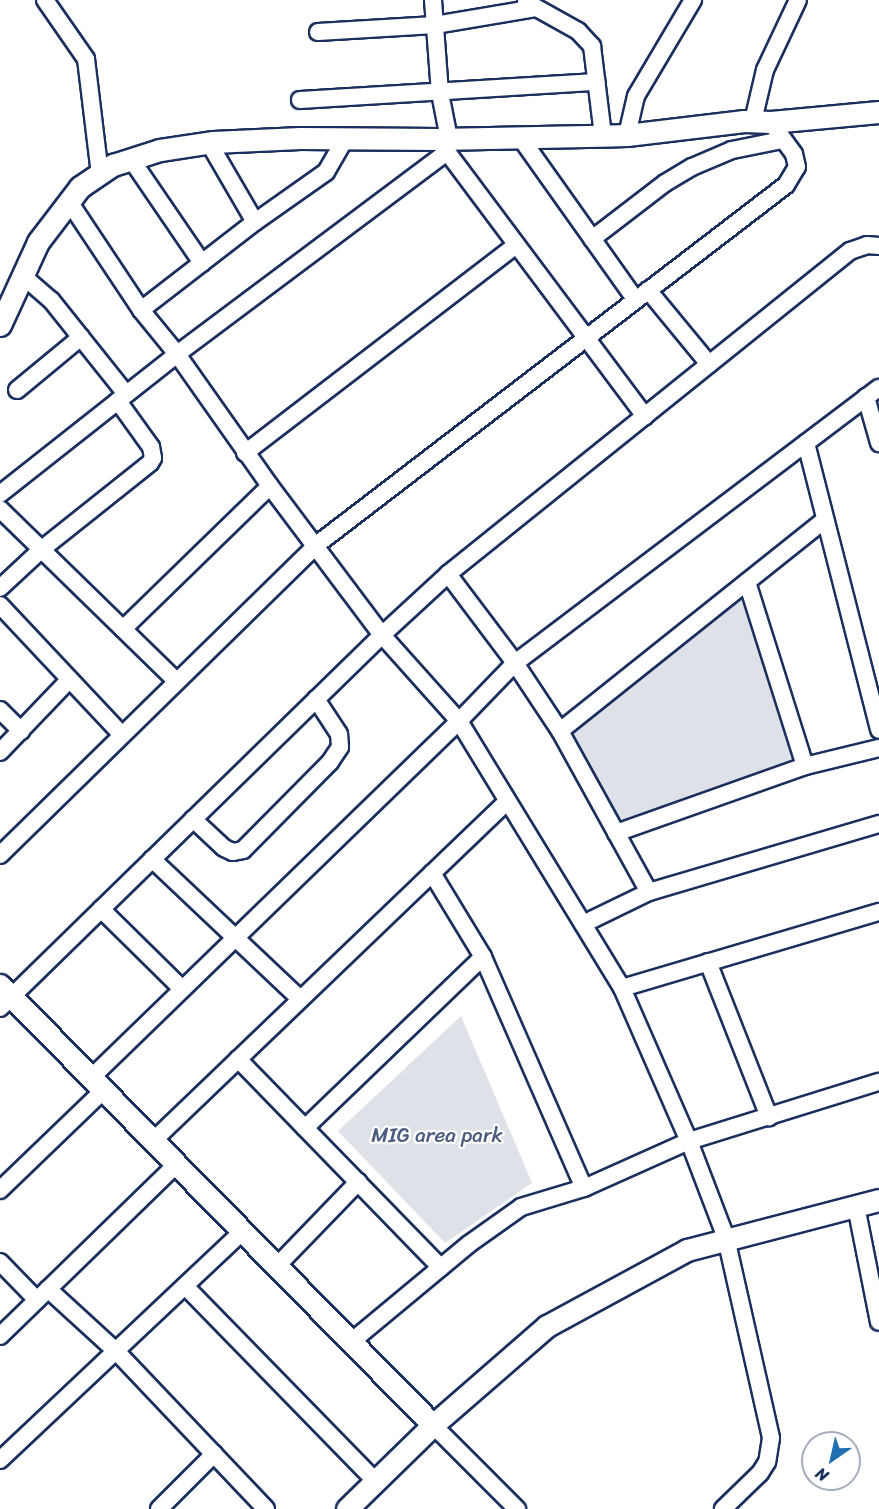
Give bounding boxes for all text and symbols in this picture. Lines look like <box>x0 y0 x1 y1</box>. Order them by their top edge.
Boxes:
park label: MIG area park <box>371 1122 503 1148</box>
north arrow <box>801 1431 861 1491</box>
text: N <box>809 1460 834 1490</box>

